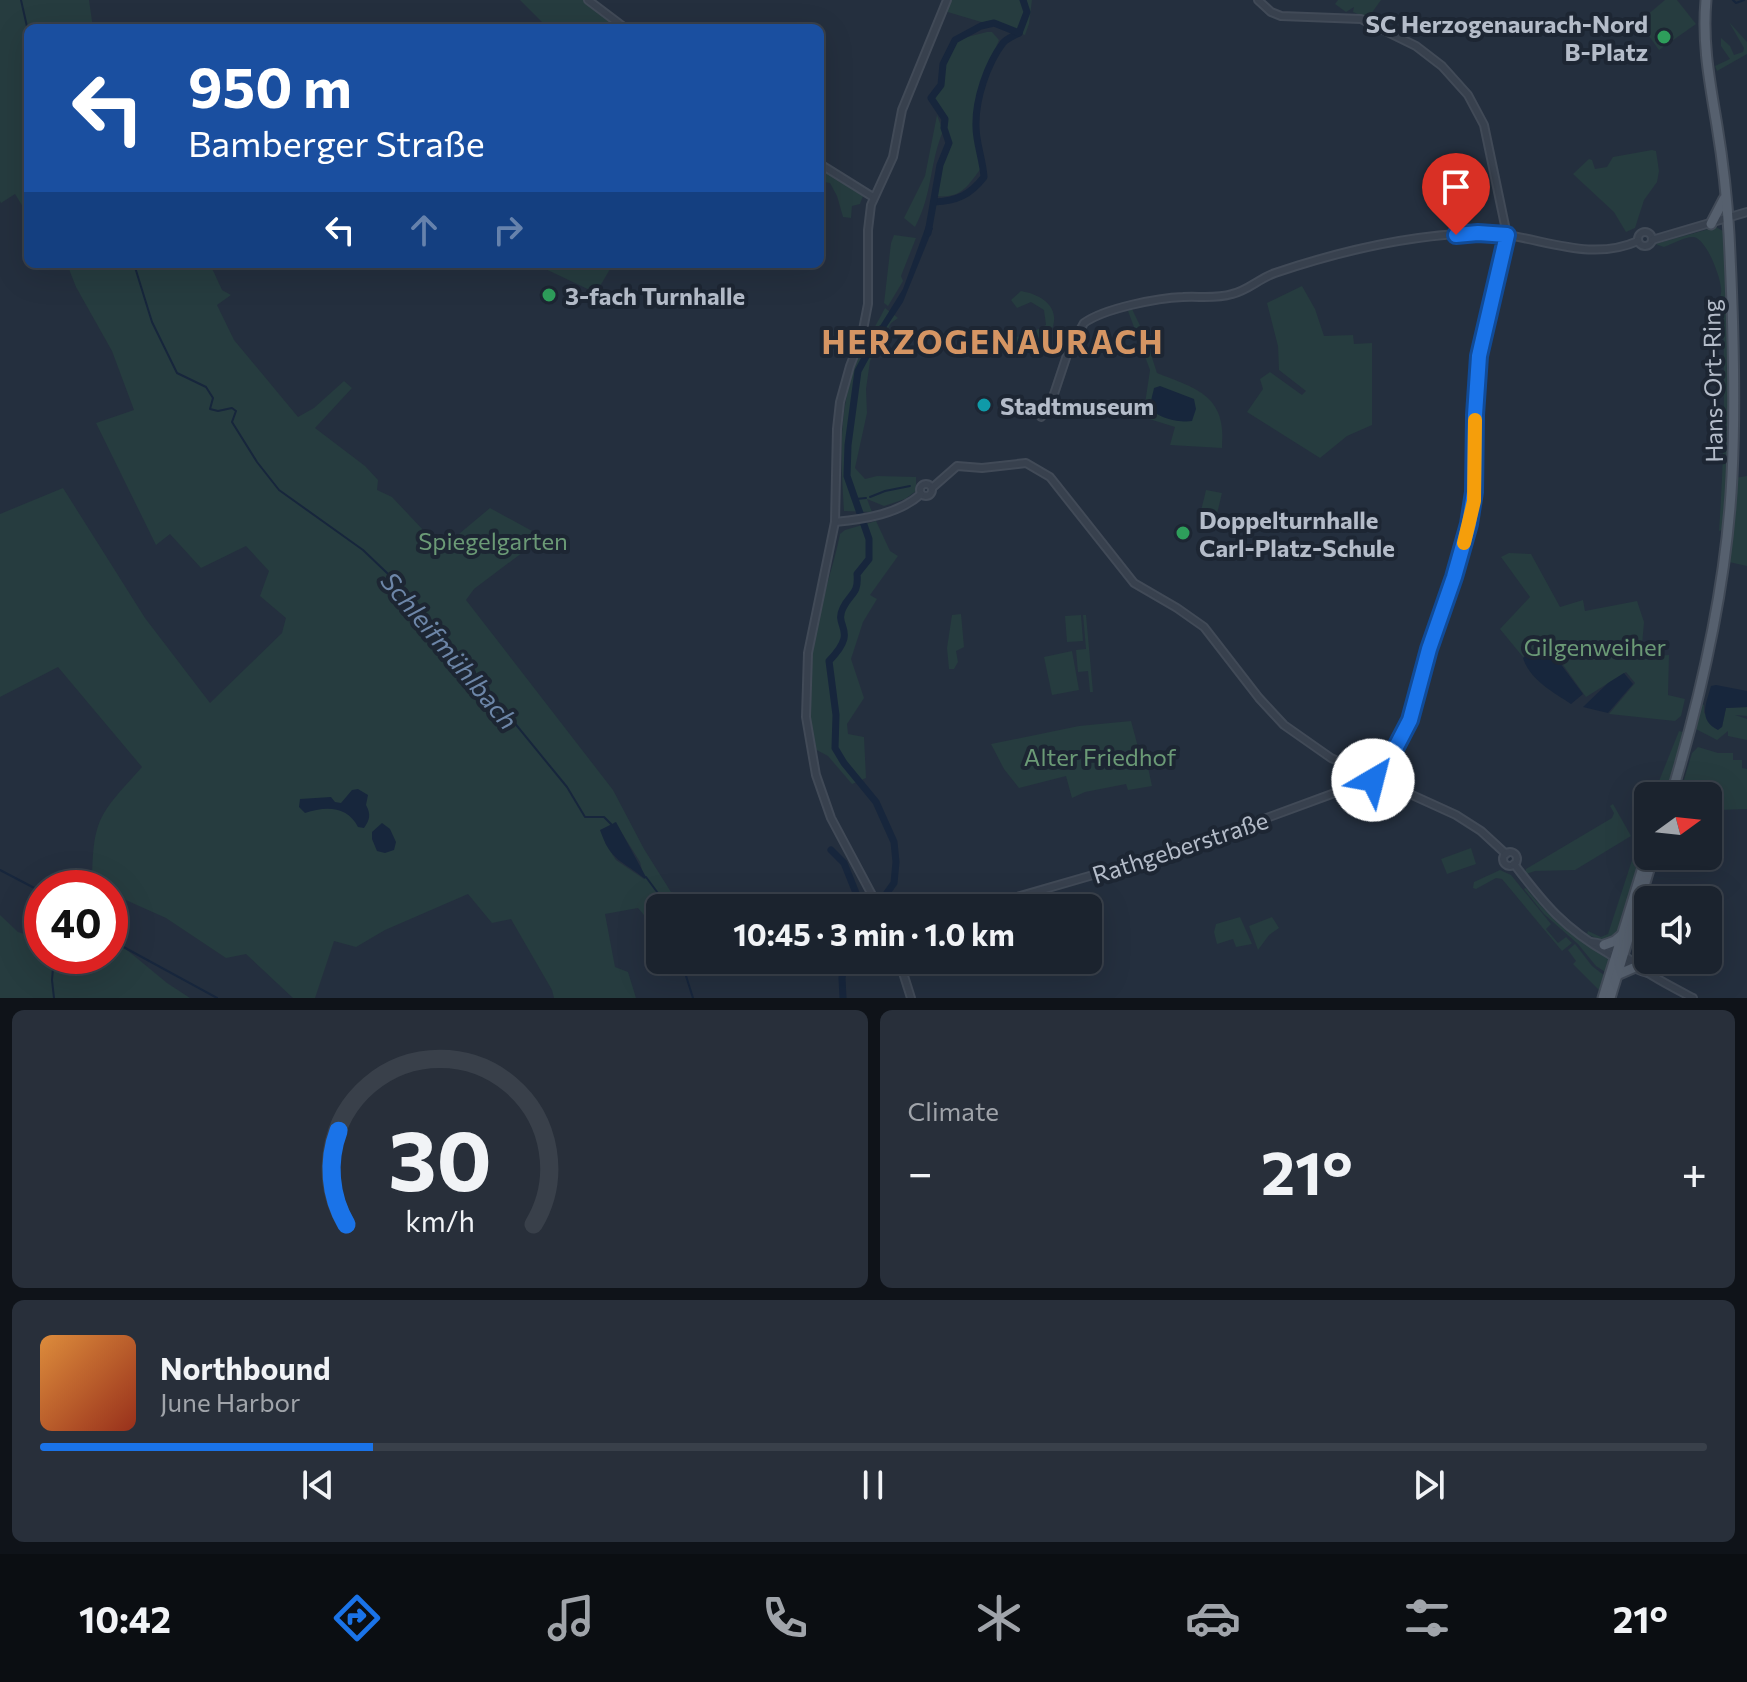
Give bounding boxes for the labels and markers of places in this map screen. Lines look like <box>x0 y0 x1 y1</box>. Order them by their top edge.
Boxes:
place label: SC Herzogenaurach-Nord B-Platz <box>1366 9 1648 66</box>
marker: SC Herzogenaurach-Nord B-Platz <box>1655 28 1673 46</box>
pin <box>1422 153 1490 235</box>
place label: 3-fach Turnhalle <box>565 281 745 310</box>
marker: 3-fach Turnhalle <box>540 286 558 304</box>
place label: Stadtmuseum <box>1000 391 1154 420</box>
marker: Stadtmuseum <box>975 396 993 414</box>
place label: Doppelturnhalle Carl-Platz-Schule <box>1199 505 1395 562</box>
marker: Doppelturnhalle Carl-Platz-Schule <box>1174 524 1192 542</box>

